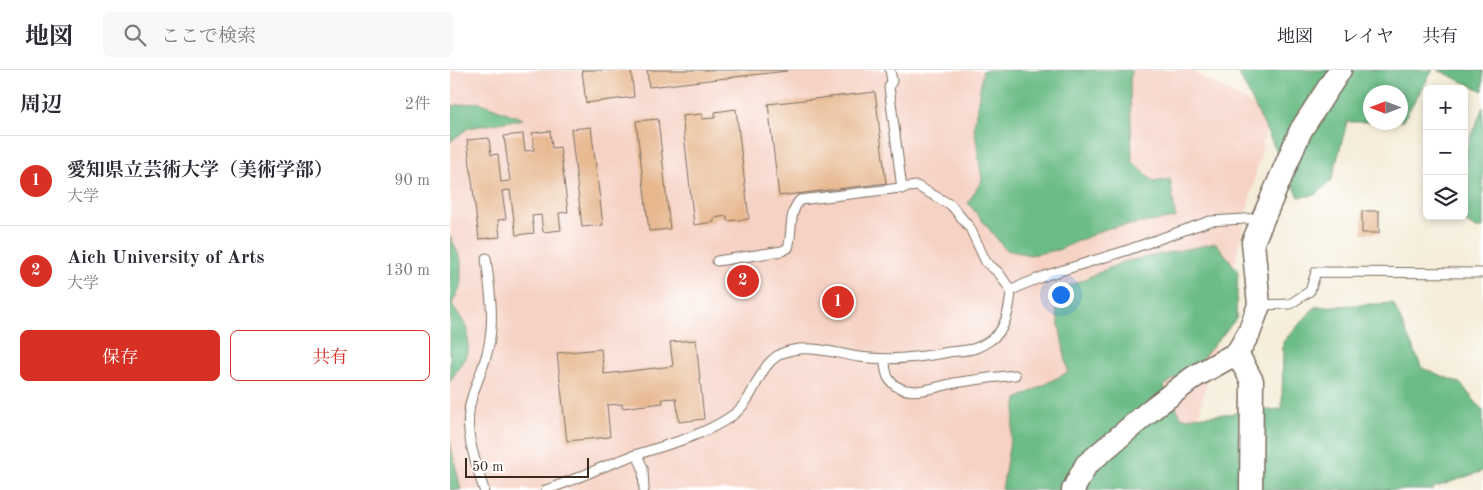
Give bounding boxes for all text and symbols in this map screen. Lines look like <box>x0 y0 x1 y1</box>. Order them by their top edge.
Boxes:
search box <box>103 12 453 57</box>
icon: search <box>121 21 149 49</box>
text: 地図 <box>25 26 73 50</box>
text: ここで検索 <box>161 28 256 47</box>
text: 地図 <box>1277 28 1313 46</box>
text: レイヤ <box>1341 28 1394 46</box>
text: 共有 <box>1422 28 1458 46</box>
north arrow <box>1363 85 1408 130</box>
map controls <box>1423 85 1468 220</box>
button: + <box>1423 85 1468 130</box>
text: 周辺 <box>20 95 62 116</box>
text: 2件 <box>405 97 430 113</box>
button: − <box>1423 130 1468 175</box>
text: 愛知県立芸術大学（美術学部） <box>67 162 333 181</box>
text: 1 <box>31 173 41 189</box>
text: 90 m <box>394 173 430 189</box>
button: layers <box>1423 175 1468 220</box>
text: 大学 <box>67 189 99 205</box>
text: Aich University of Arts <box>67 249 265 268</box>
pin: 2 <box>727 262 759 300</box>
text: 2 <box>31 263 41 279</box>
text: 130 m <box>385 263 430 279</box>
text: 大学 <box>67 276 99 292</box>
your location <box>1048 282 1074 308</box>
pin: 1 <box>822 283 854 321</box>
button: 保存 <box>20 330 220 381</box>
button: 共有 <box>230 330 430 381</box>
scale bar <box>465 455 589 478</box>
text: 50 m <box>472 460 503 474</box>

